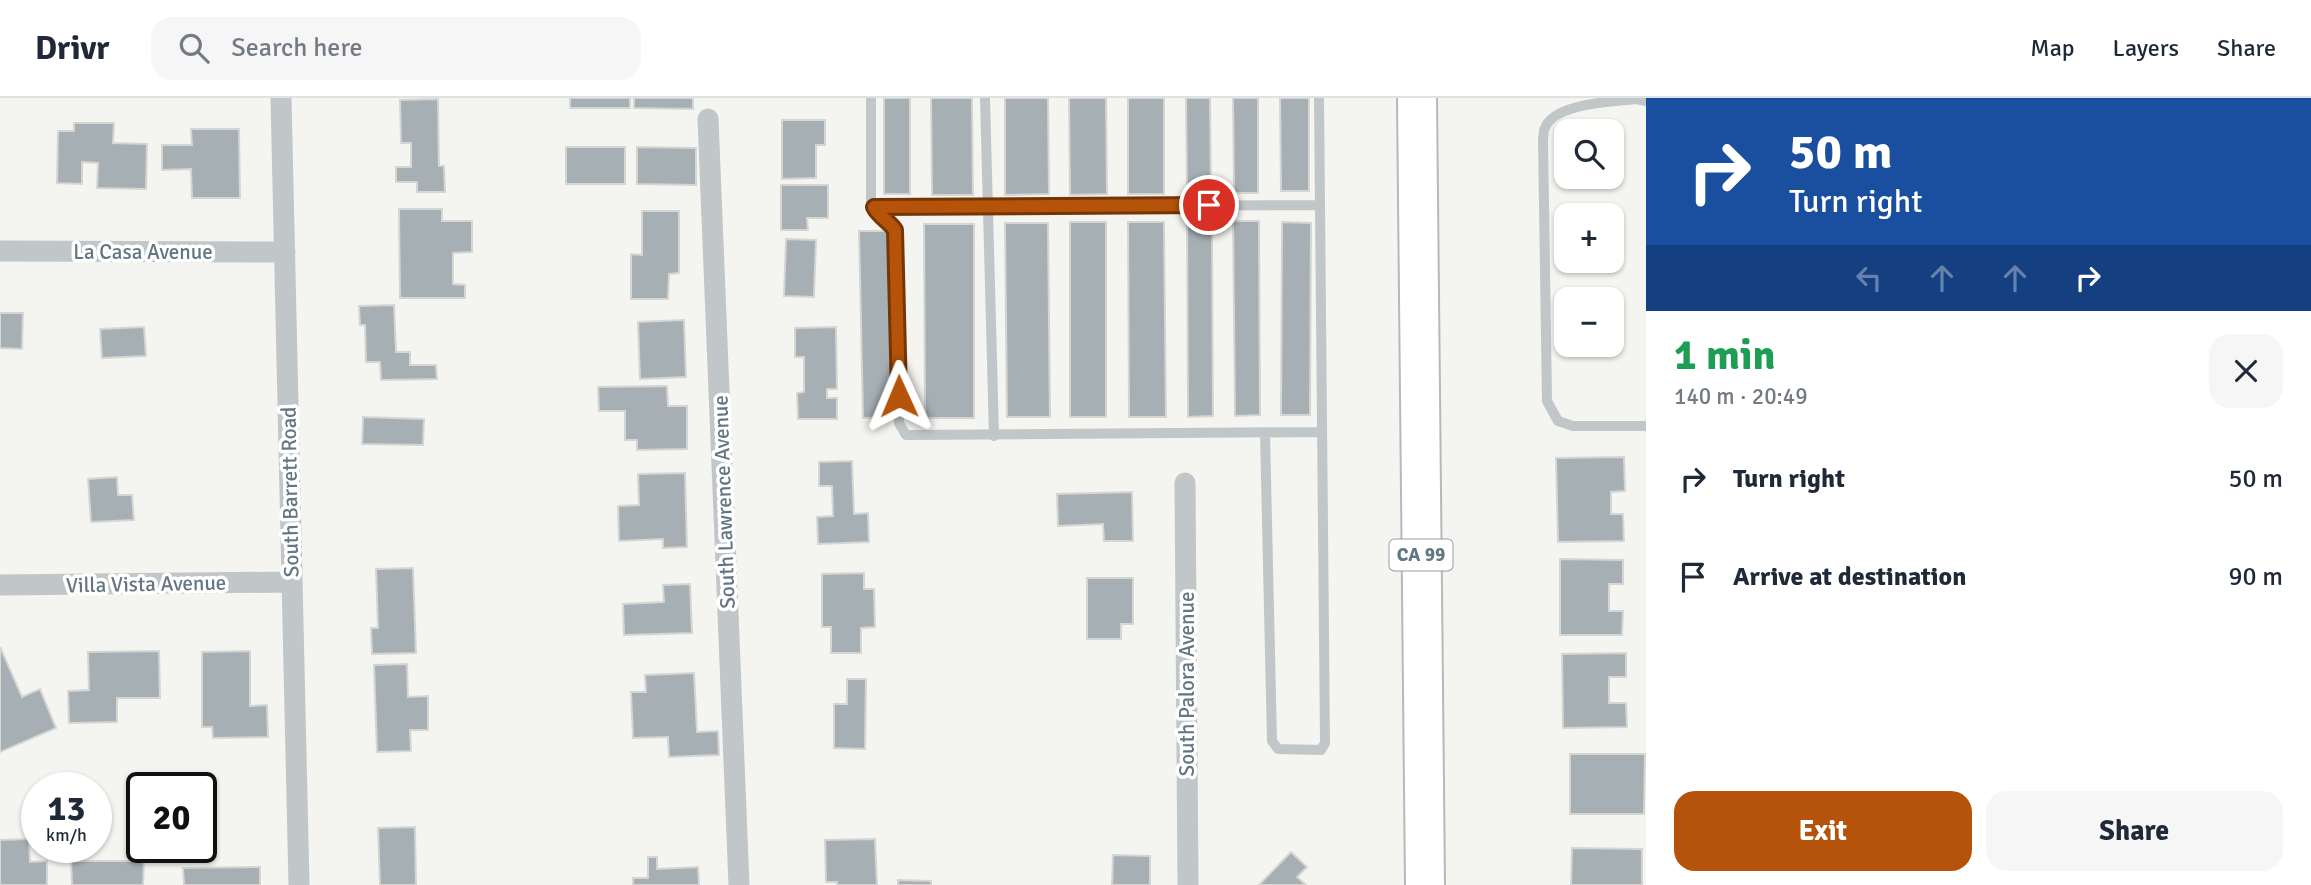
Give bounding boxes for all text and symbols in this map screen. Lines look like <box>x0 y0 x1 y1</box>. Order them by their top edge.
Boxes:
search box <box>151 17 641 80</box>
text: Drivr <box>35 28 109 69</box>
icon: search <box>175 29 213 67</box>
text: Search here <box>231 32 362 64</box>
text: Map <box>2030 33 2075 63</box>
text: Layers <box>2113 33 2179 63</box>
text: Share <box>2217 33 2276 63</box>
map controls <box>1554 119 1624 357</box>
button: search <box>1554 119 1624 189</box>
text: 50 m <box>1789 122 1892 182</box>
icon: right <box>1674 126 1765 217</box>
pin <box>1179 175 1239 235</box>
text: Turn right <box>1789 182 1922 221</box>
icon: arrive <box>1190 186 1228 224</box>
button: + <box>1554 203 1624 273</box>
street label: La Casa Avenue <box>73 239 213 265</box>
icon: left <box>1850 259 1888 297</box>
icon: ahead <box>1923 259 1961 297</box>
icon: ahead <box>1996 259 2034 297</box>
icon: right <box>2069 259 2107 297</box>
button: − <box>1554 287 1624 357</box>
text: 1 min <box>1674 330 1775 381</box>
button: close <box>2209 334 2283 408</box>
position arrow <box>862 359 936 433</box>
text: 140 m · 20:49 <box>1674 382 1808 411</box>
street label: South Lawrence Avenue <box>707 395 741 609</box>
street label: South Barrett Road <box>276 406 304 578</box>
icon: right <box>1674 460 1712 498</box>
text: Turn right <box>1733 463 1845 495</box>
text: 50 m <box>2228 463 2283 495</box>
road number: CA 99 <box>1390 540 1452 570</box>
icon: arrive <box>1674 558 1712 596</box>
text: Arrive at destination <box>1733 561 1966 593</box>
text: 90 m <box>2228 561 2283 593</box>
street label: Villa Vista Avenue <box>66 570 226 598</box>
street label: South Palora Avenue <box>1174 592 1200 776</box>
speed limit sign: 20 <box>126 772 217 863</box>
text: 13 <box>48 787 85 830</box>
button: Exit <box>1674 791 1972 871</box>
button: Share <box>1986 791 2283 871</box>
text: km/h <box>46 824 87 846</box>

